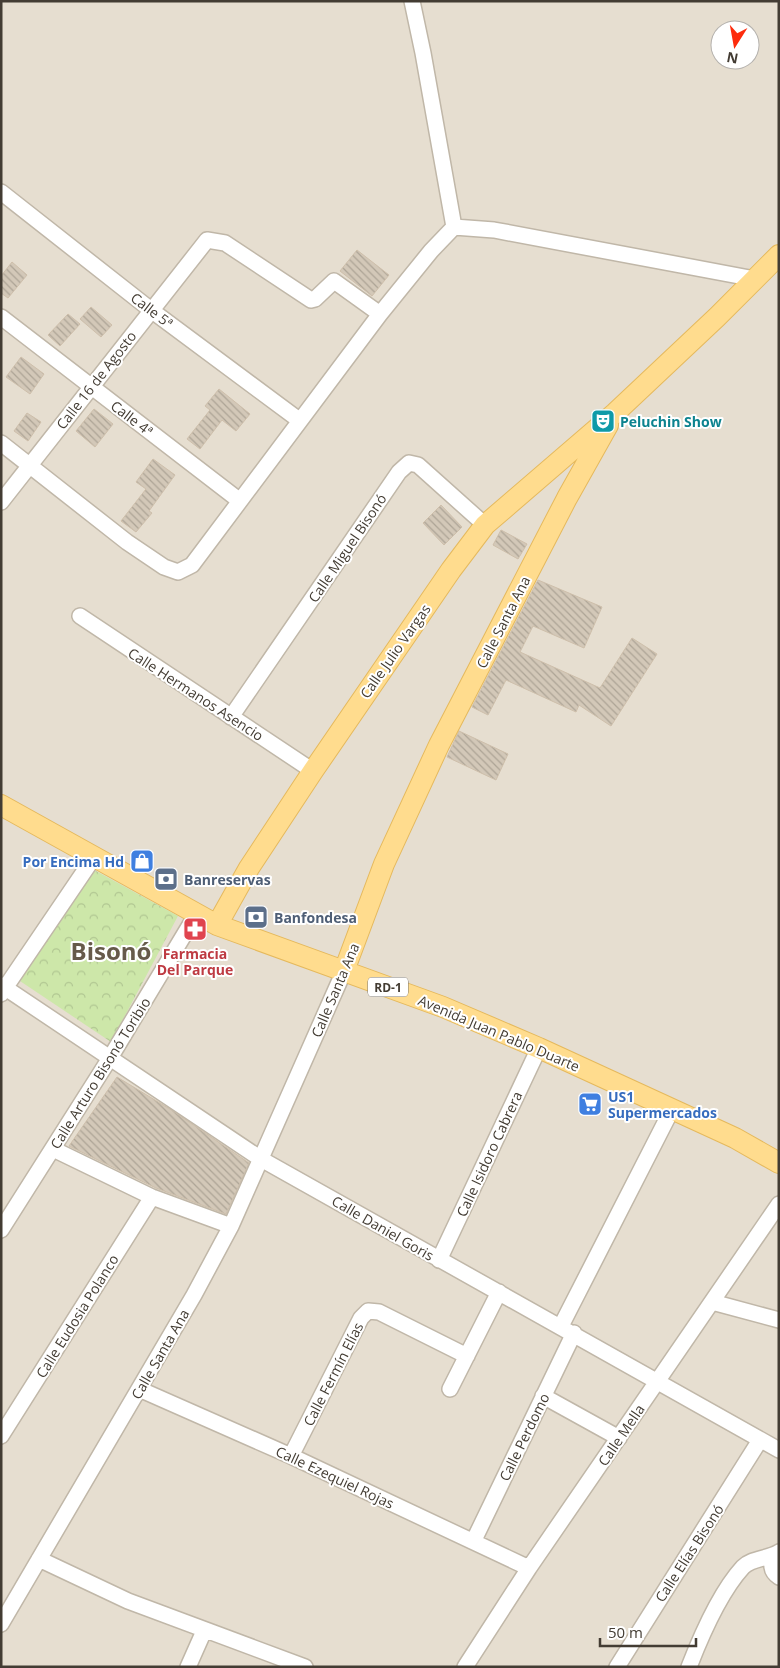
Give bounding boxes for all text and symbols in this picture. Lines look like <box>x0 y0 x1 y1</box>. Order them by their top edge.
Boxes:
north arrow <box>710 20 760 70</box>
text: N <box>725 48 740 69</box>
street label: Calle 5ª <box>127 288 177 332</box>
street label: Calle 16 de Agosto <box>52 327 140 433</box>
street label: Calle 4ª <box>107 396 157 440</box>
theatre icon: Peluchin Show <box>590 408 616 434</box>
place label: Peluchin Show <box>620 412 722 431</box>
street label: Calle Miguel Bisonó <box>304 490 390 606</box>
street label: Calle Santa Ana <box>472 573 534 671</box>
street label: Calle Julio Vargas <box>356 600 435 702</box>
street label: Calle Hermanos Asencio <box>125 643 267 745</box>
shop icon: Por Encima Hd <box>129 848 155 874</box>
place label: Por Encima Hd <box>23 852 124 871</box>
bank icon: Banreservas <box>153 866 179 892</box>
place label: Banreservas <box>184 870 271 889</box>
bank icon: Banfondesa <box>243 904 269 930</box>
place label: Banfondesa <box>274 908 357 927</box>
pharmacy icon: Farmacia Del Parque <box>182 916 208 942</box>
district label: Bisonó <box>71 934 151 967</box>
street label: Calle Santa Ana <box>307 940 363 1040</box>
place label: Farmacia Del Parque <box>157 944 233 979</box>
road number: RD-1 <box>368 978 408 996</box>
street label: Avenida Juan Pablo Duarte <box>415 990 583 1076</box>
street label: Calle Arturo Bisonó Toribio <box>45 994 155 1152</box>
place label: US1 Supermercados <box>608 1087 717 1122</box>
street label: Calle Isidoro Cabrera <box>452 1088 526 1220</box>
supermarket icon: US1 Supermercados <box>577 1091 603 1117</box>
street label: Calle Daniel Goris <box>329 1191 438 1265</box>
street label: Calle Eudosia Polanco <box>31 1251 123 1381</box>
street label: Calle Santa Ana <box>127 1306 193 1402</box>
street label: Calle Fermín Elías <box>299 1319 367 1429</box>
street label: Calle Perdomo <box>495 1390 553 1484</box>
street label: Calle Mella <box>593 1400 649 1470</box>
street label: Calle Ezequiel Rojas <box>273 1441 397 1513</box>
street label: Calle Elías Bisonó <box>650 1501 728 1605</box>
scale bar <box>600 1616 696 1648</box>
text: 50 m <box>608 1622 643 1642</box>

